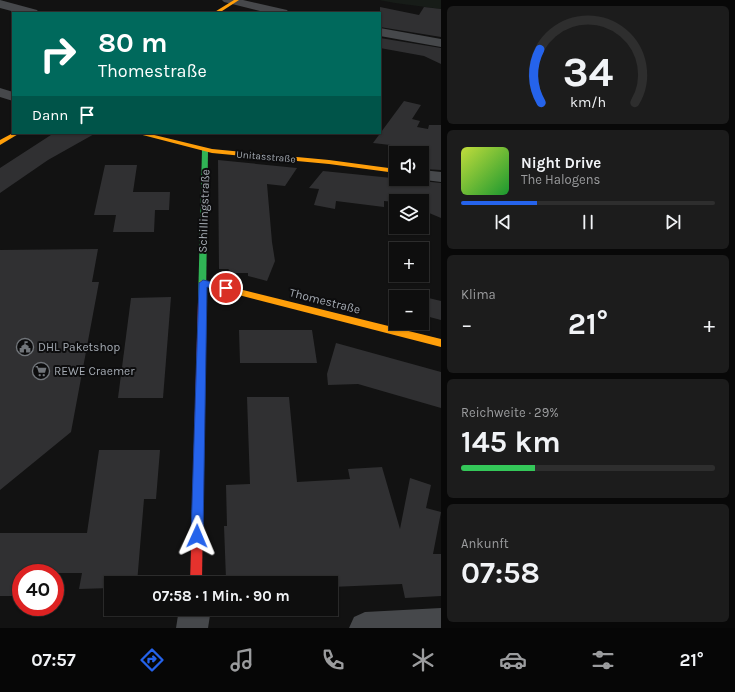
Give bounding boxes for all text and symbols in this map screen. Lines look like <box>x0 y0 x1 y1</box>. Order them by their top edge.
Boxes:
text: 80 m <box>98 26 167 59</box>
icon: right <box>32 28 84 80</box>
text: 34 <box>563 48 614 96</box>
text: Thomestraße <box>98 60 207 82</box>
text: km/h <box>570 94 606 111</box>
icon: arrive <box>76 104 98 126</box>
text: Dann <box>32 106 68 124</box>
map controls <box>389 146 429 330</box>
button: sound <box>389 146 429 186</box>
street label: Unitasstraße <box>236 148 296 166</box>
text: Night Drive <box>521 154 601 172</box>
street label: Schillingstraße <box>196 169 212 253</box>
text: The Halogens <box>521 172 600 187</box>
button: layers <box>389 194 429 234</box>
icon: previous <box>492 211 514 233</box>
icon: pause <box>577 211 599 233</box>
icon: next <box>662 211 684 233</box>
button: + <box>389 242 429 282</box>
pin <box>209 271 243 305</box>
icon: arrive <box>215 277 237 299</box>
street label: Thomestraße <box>288 285 362 317</box>
text: Klima <box>461 287 496 302</box>
button: − <box>389 290 429 330</box>
text: 21° <box>568 306 608 342</box>
text: − <box>461 312 473 338</box>
text: + <box>703 312 715 338</box>
public building icon: DHL Paketshop <box>15 337 35 357</box>
place label: DHL Paketshop <box>38 340 120 354</box>
supermarket icon: REWE Craemer <box>31 361 51 381</box>
place label: REWE Craemer <box>54 364 135 378</box>
text: Reichweite · 29% <box>461 405 559 420</box>
text: 145 km <box>461 424 561 460</box>
position arrow <box>176 515 218 557</box>
text: Ankunft <box>461 536 509 551</box>
text: 07:58 <box>461 555 540 591</box>
speed limit sign: 40 <box>12 564 64 616</box>
text: 07:58 · 1 Min. · 90 m <box>152 587 290 605</box>
icon: directions <box>138 646 166 674</box>
icon: music <box>228 646 256 674</box>
icon: phone <box>319 646 347 674</box>
icon: climate <box>409 646 437 674</box>
icon: car <box>499 646 527 674</box>
icon: filters <box>589 646 617 674</box>
text: 07:57 <box>31 649 76 671</box>
text: 21° <box>680 649 704 671</box>

